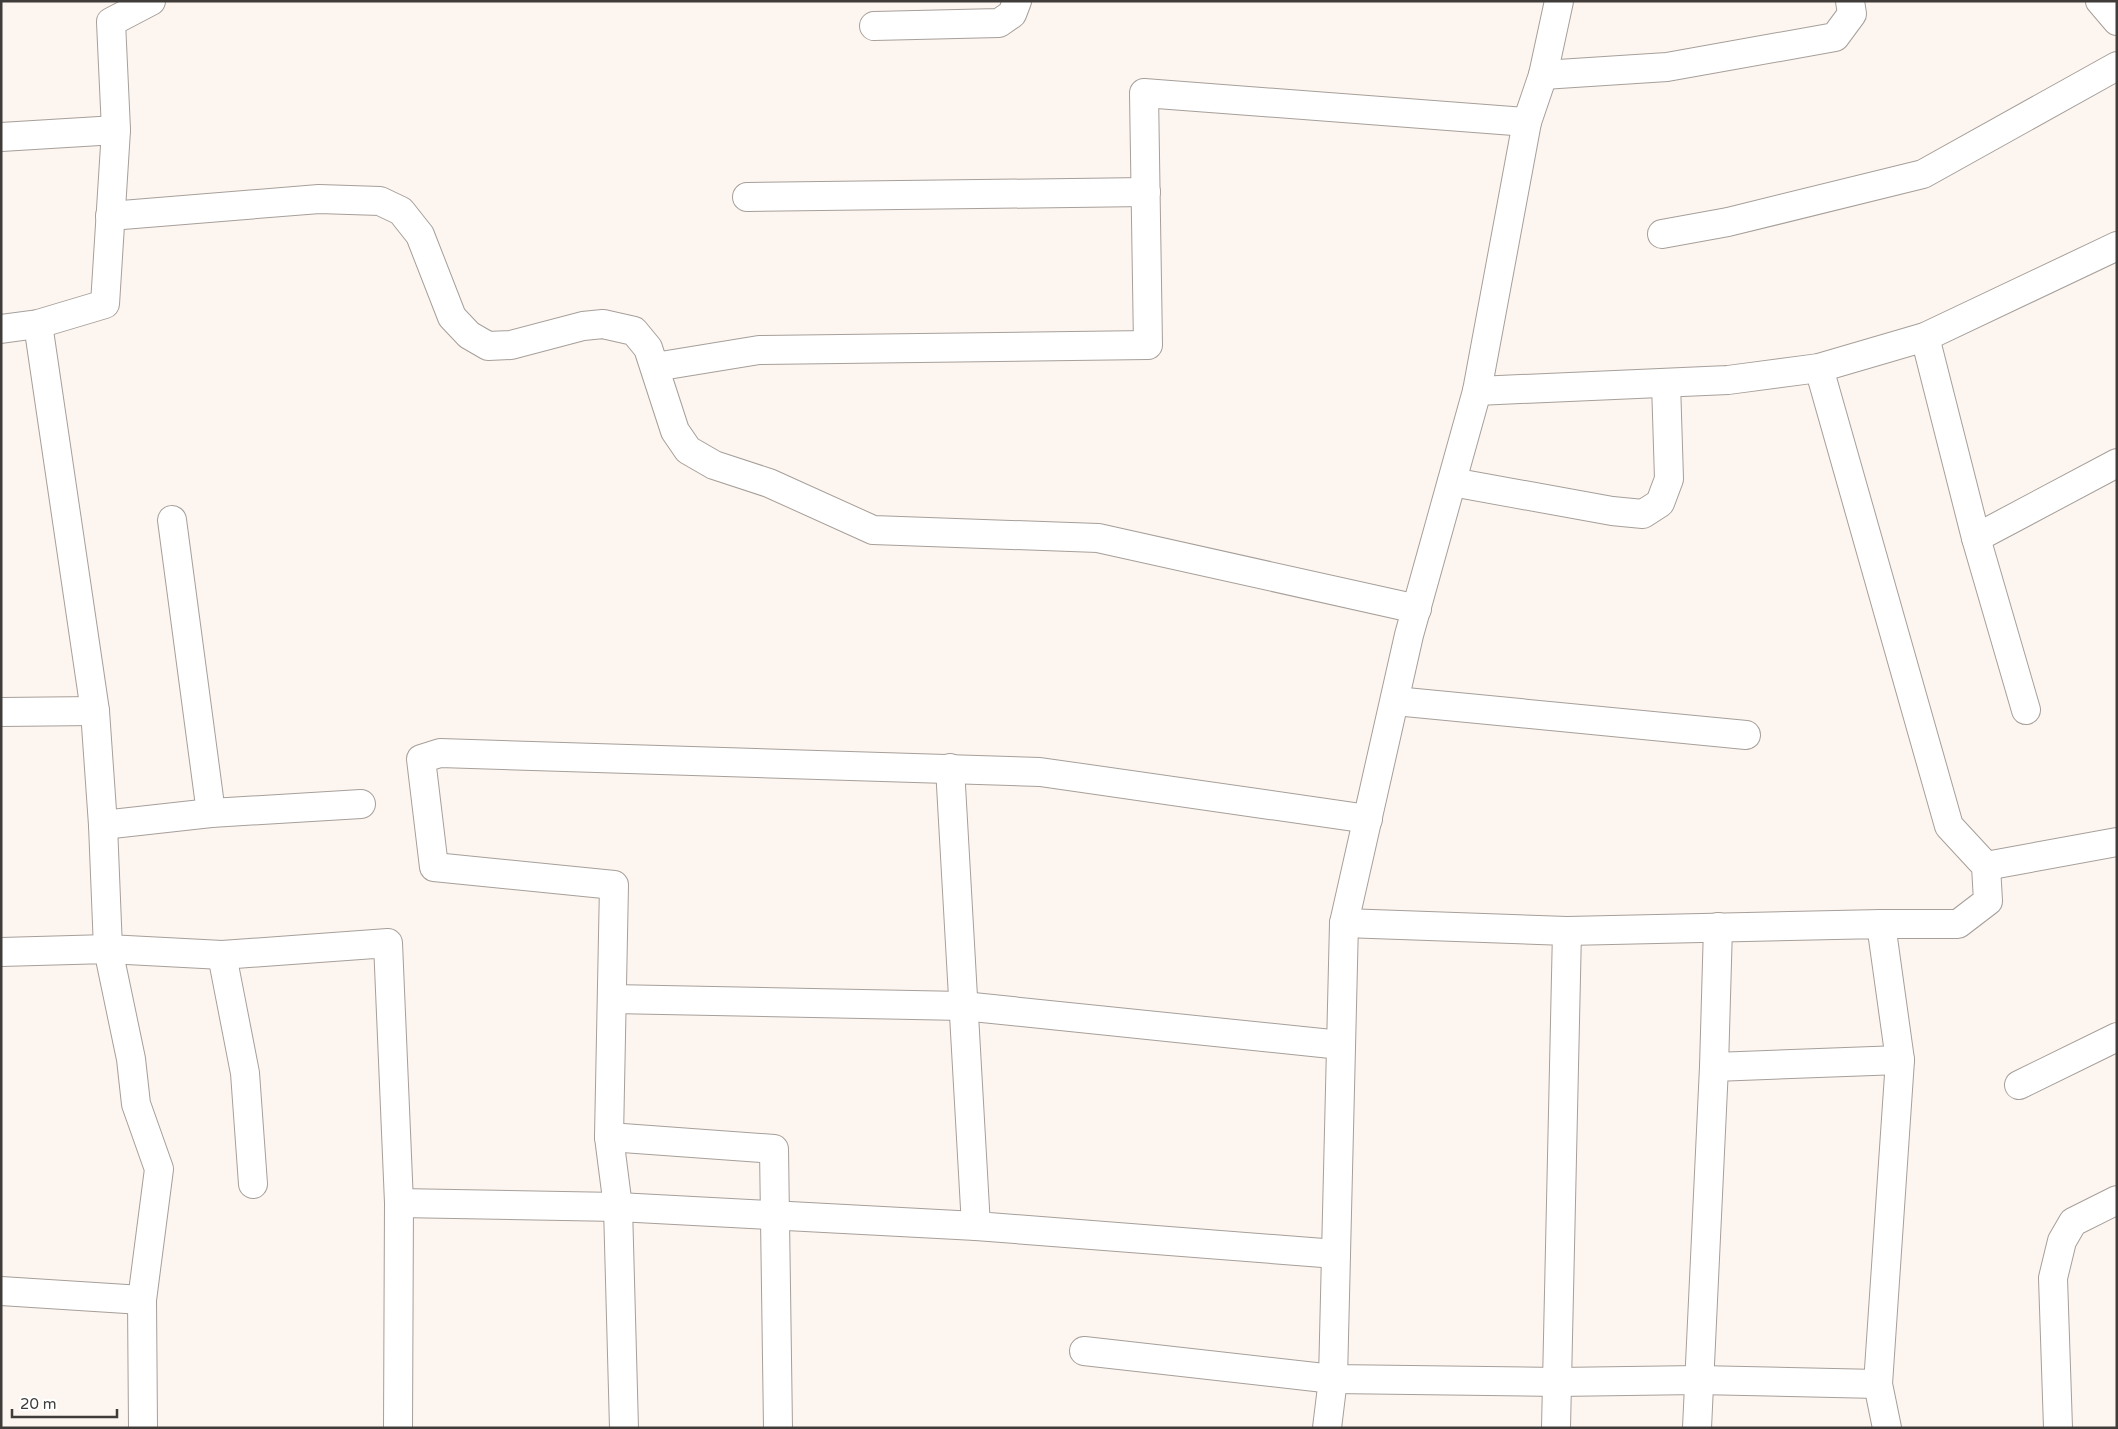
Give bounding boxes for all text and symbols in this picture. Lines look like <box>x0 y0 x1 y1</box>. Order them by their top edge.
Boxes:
scale bar <box>12 1386 118 1418</box>
text: 20 m <box>20 1395 57 1413</box>

